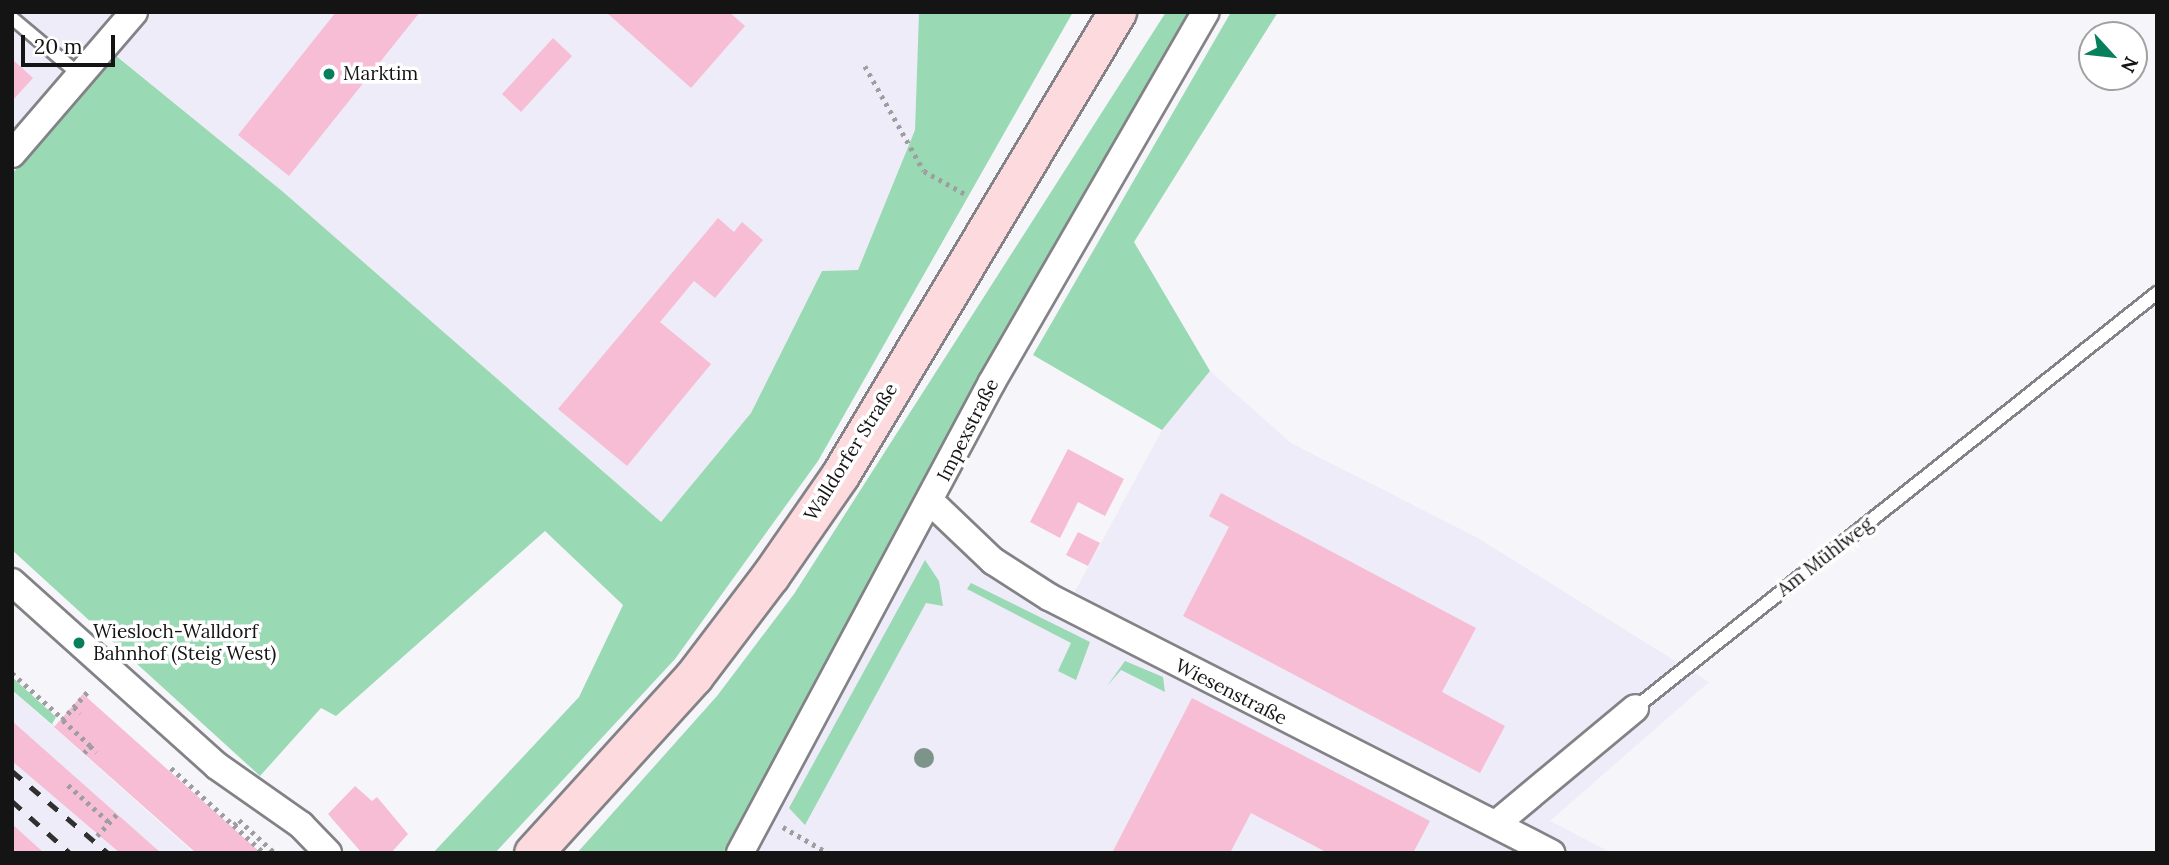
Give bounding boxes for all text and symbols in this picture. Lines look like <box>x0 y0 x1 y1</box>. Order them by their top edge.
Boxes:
scale bar <box>24 21 119 65</box>
north arrow <box>2078 21 2148 91</box>
text: 20 m <box>34 33 83 60</box>
text: N <box>2116 53 2144 77</box>
place label: Marktim <box>343 63 418 85</box>
marker: Marktim <box>321 66 337 82</box>
street label: Impexstraße <box>932 375 1004 485</box>
street label: Walldorfer Straße <box>799 379 903 525</box>
street label: Am Mühlweg <box>1773 513 1877 601</box>
place label: Wiesloch-Walldorf Bahnhof (Steig West) <box>93 621 276 665</box>
marker: Wiesloch-Walldorf Bahnhof (Steig West) <box>71 635 87 651</box>
street label: Wiesenstraße <box>1171 654 1291 730</box>

